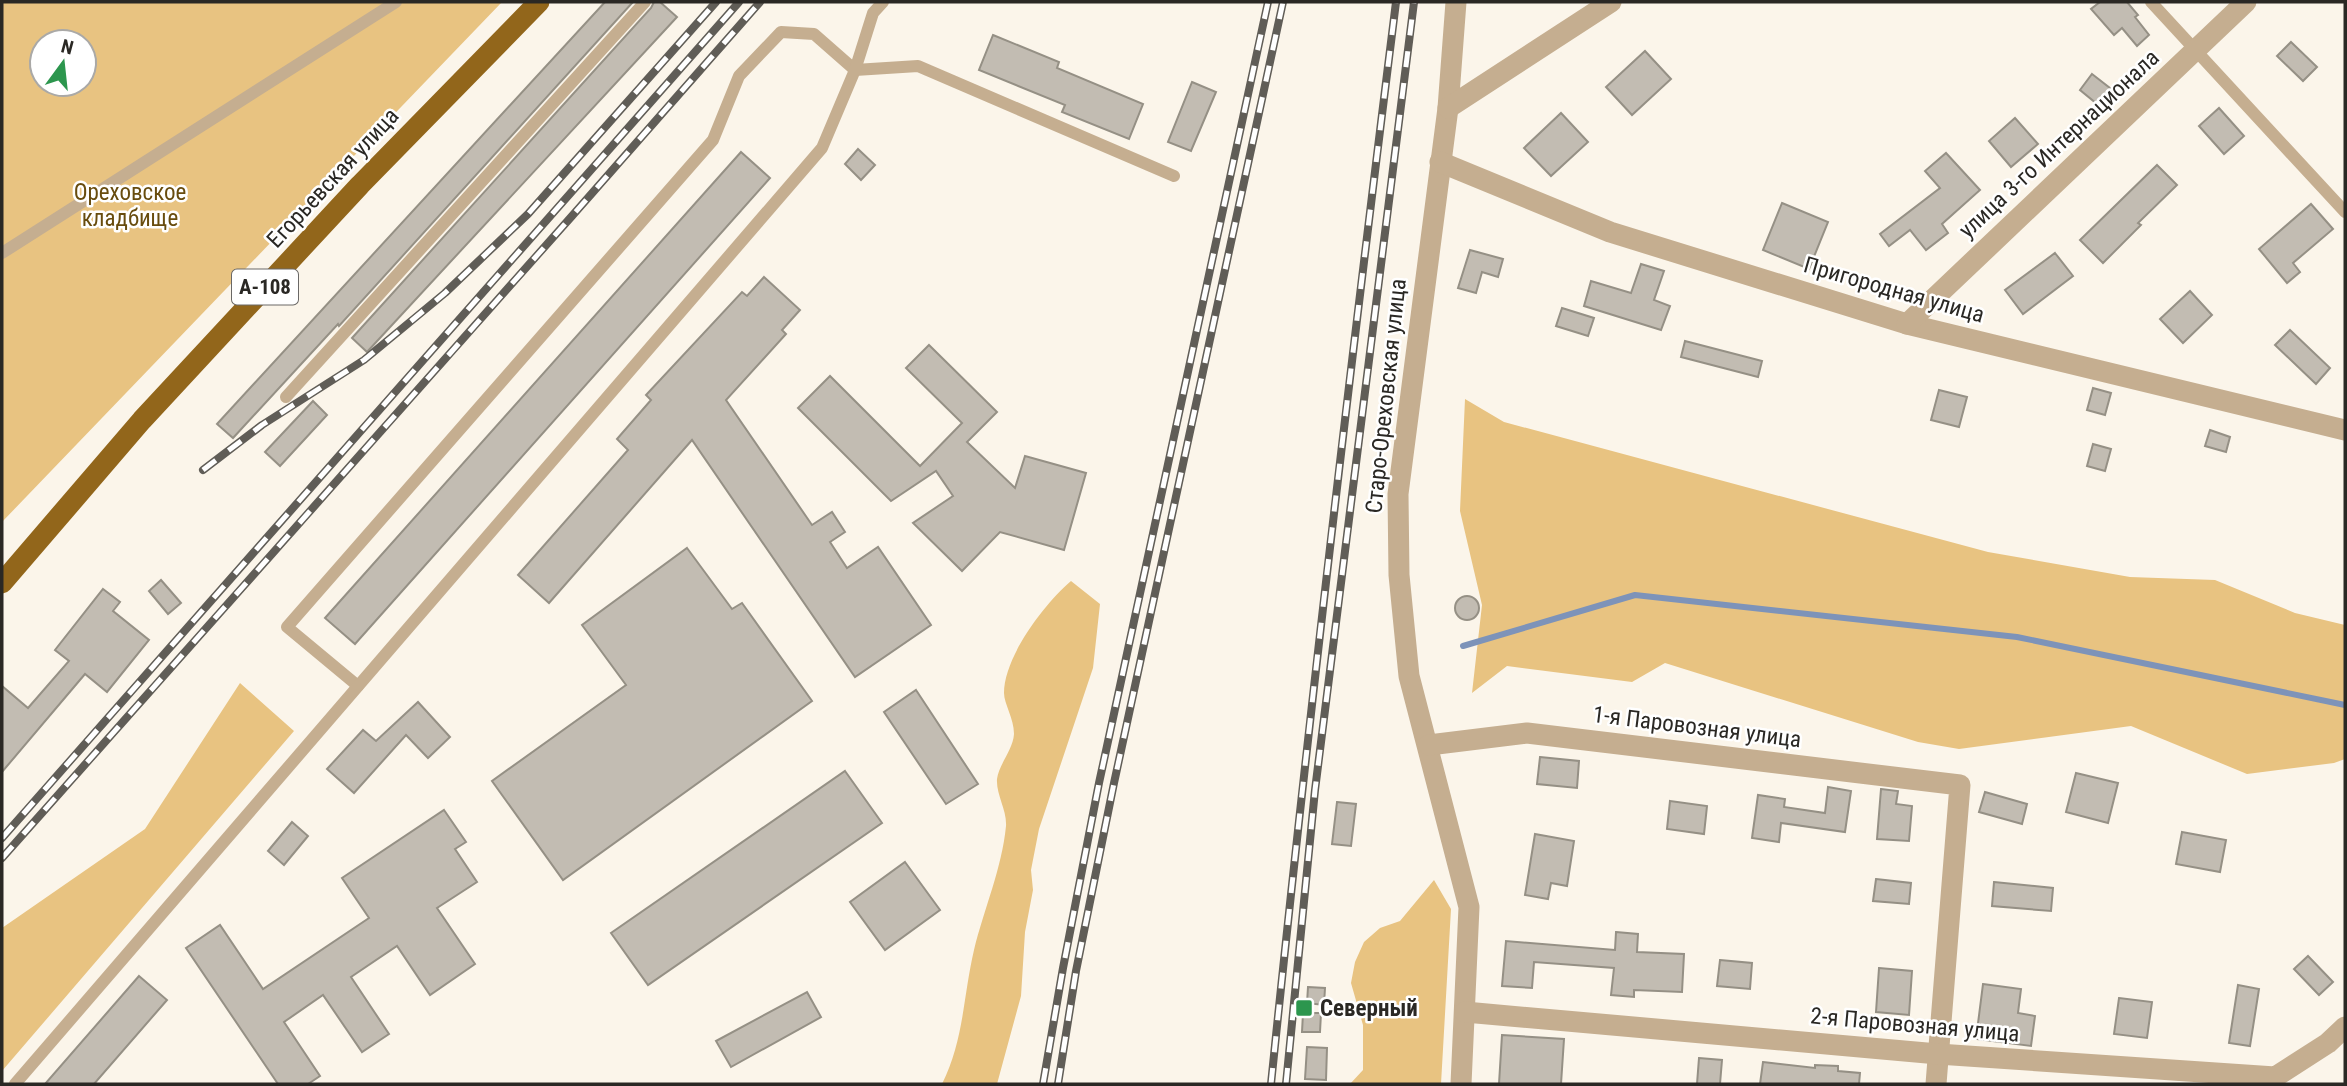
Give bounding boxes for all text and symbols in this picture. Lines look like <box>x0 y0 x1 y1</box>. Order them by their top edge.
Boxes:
north arrow <box>28 28 98 98</box>
text: N <box>59 34 76 60</box>
street label: улица 3-го Интернационала <box>1953 44 2165 244</box>
street label: Егорьевская улица <box>261 103 405 253</box>
park label: Ореховское кладбище <box>74 179 186 232</box>
street label: Пригородная улица <box>1801 251 1987 329</box>
road number: А-108 <box>232 270 298 304</box>
street label: Старо-Ореховская улица <box>1360 277 1412 515</box>
street label: 1-я Паровозная улица <box>1591 701 1803 753</box>
place label: Северный <box>1320 995 1418 1022</box>
marker: Северный <box>1294 998 1314 1018</box>
street label: 2-я Паровозная улица <box>1809 1002 2021 1048</box>

